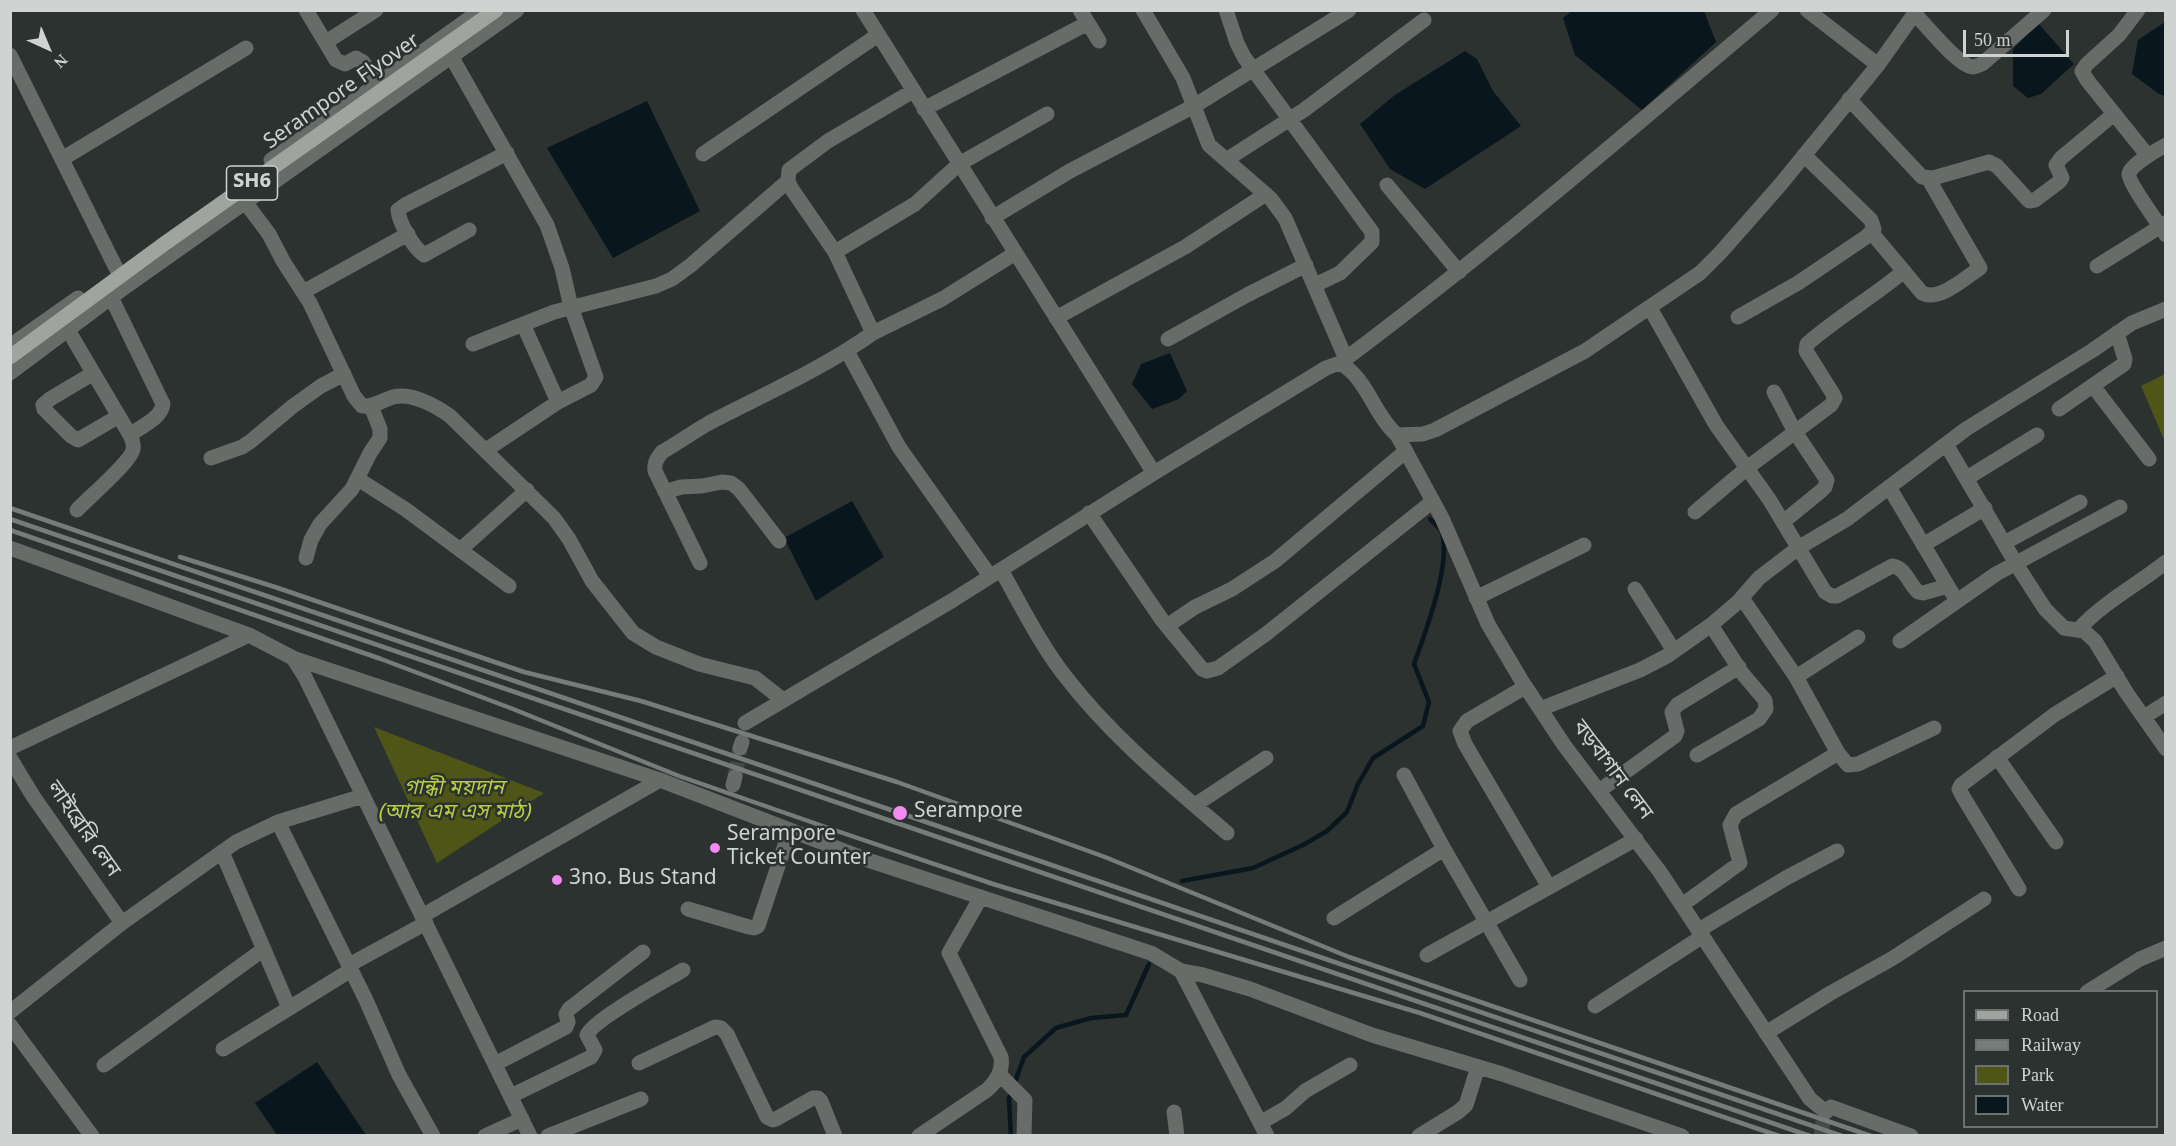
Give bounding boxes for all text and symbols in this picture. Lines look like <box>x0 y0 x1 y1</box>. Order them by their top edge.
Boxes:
north arrow <box>18 18 78 78</box>
scale bar <box>1966 18 2072 56</box>
street label: Serampore Flyover <box>260 30 426 156</box>
text: 50 m <box>1974 30 2011 50</box>
text: N <box>51 51 71 71</box>
road number: SH6 <box>226 166 278 200</box>
street label: বড়বাগান লেন <box>1565 716 1657 826</box>
street label: লাইব্রেরি লেন <box>40 777 124 883</box>
park label: গান্ধী ময়দান (আর এম এস মাঠ) <box>378 777 530 827</box>
place label: Serampore <box>914 800 1023 826</box>
marker: Serampore <box>891 804 909 822</box>
place label: Serampore Ticket Counter <box>727 823 870 873</box>
marker: Serampore Ticket Counter <box>708 841 722 855</box>
place label: 3no. Bus Stand <box>569 867 717 893</box>
marker: 3no. Bus Stand <box>550 873 564 887</box>
legend <box>1963 990 2158 1128</box>
text: Road <box>2021 1005 2059 1025</box>
text: Railway <box>2021 1035 2081 1055</box>
text: Park <box>2021 1065 2054 1085</box>
text: Water <box>2021 1095 2064 1115</box>

